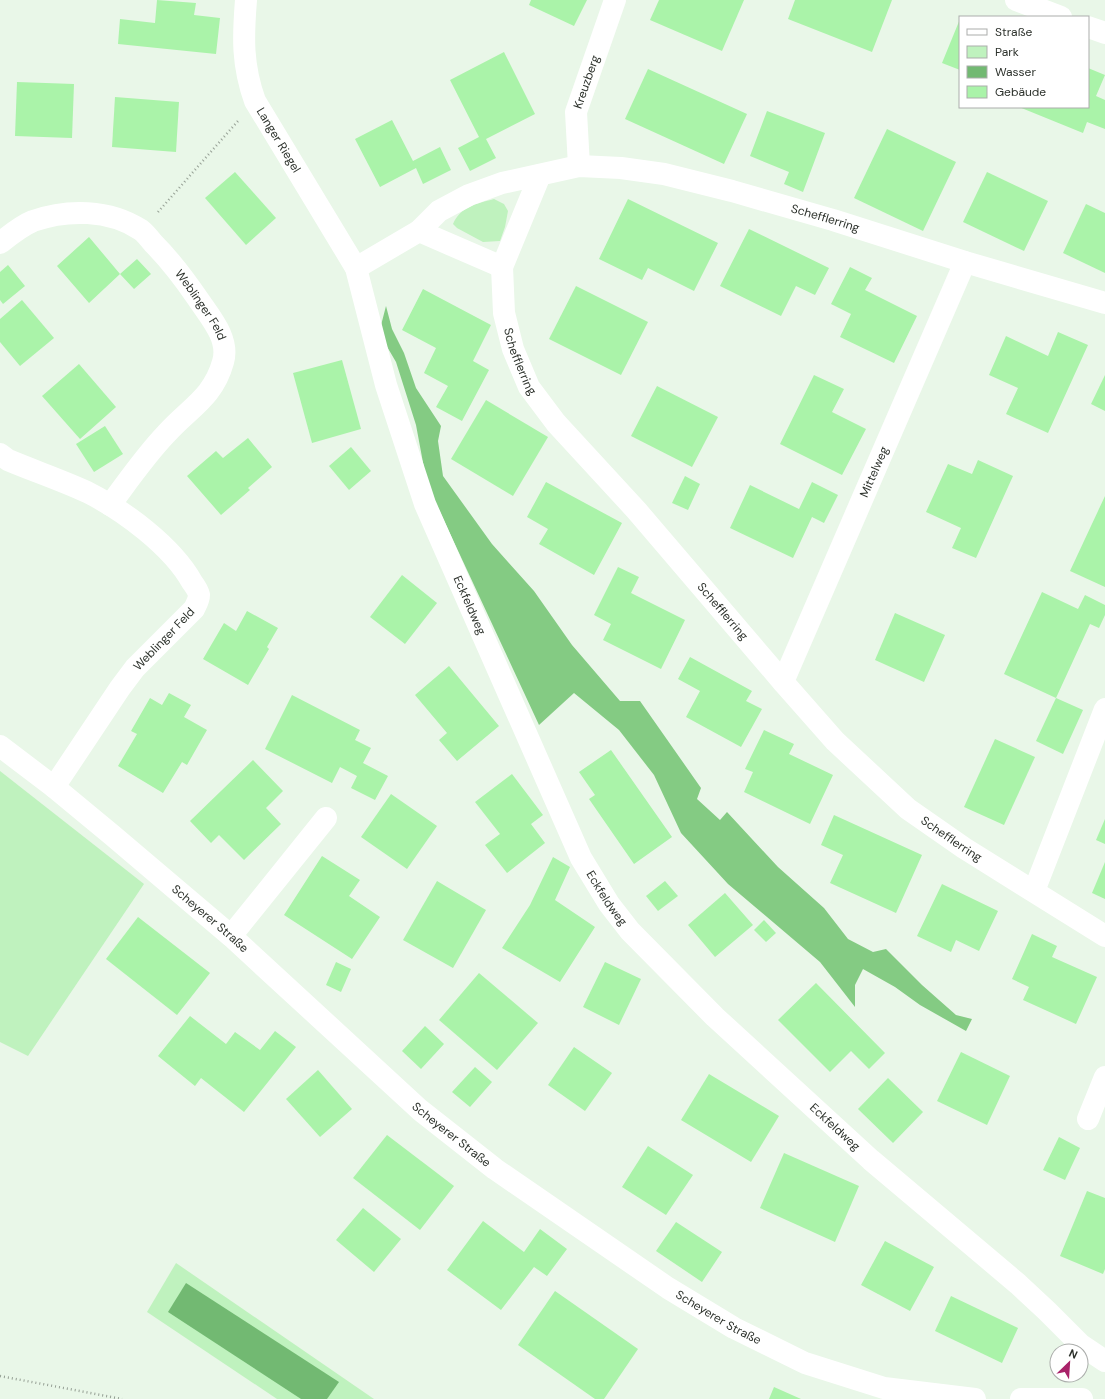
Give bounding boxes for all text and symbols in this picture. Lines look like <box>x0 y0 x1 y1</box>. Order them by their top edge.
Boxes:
legend <box>959 16 1089 108</box>
text: Straße <box>995 24 1032 40</box>
text: Park <box>995 44 1019 60</box>
street label: Kreuzberg <box>570 53 603 111</box>
text: Wasser <box>995 64 1036 80</box>
text: Gebäude <box>995 84 1046 100</box>
street label: Langer Riegel <box>253 105 305 176</box>
street label: Schefflerring <box>789 200 862 236</box>
street label: Weblinger Feld <box>171 266 230 342</box>
street label: Schefflerring <box>500 326 540 398</box>
street label: Mittelweg <box>856 444 892 500</box>
street label: Eckfeldweg <box>450 573 490 637</box>
street label: Schefflerring <box>694 579 752 644</box>
street label: Weblinger Feld <box>130 604 198 674</box>
street label: Schefflerring <box>918 812 985 865</box>
street label: Eckfeldweg <box>583 868 631 929</box>
street label: Scheyerer Straße <box>168 881 252 956</box>
street label: Scheyerer Straße <box>409 1099 494 1171</box>
street label: Eckfeldweg <box>806 1100 864 1154</box>
street label: Scheyerer Straße <box>673 1287 764 1348</box>
north arrow <box>1049 1343 1089 1383</box>
text: N <box>1067 1346 1080 1362</box>

